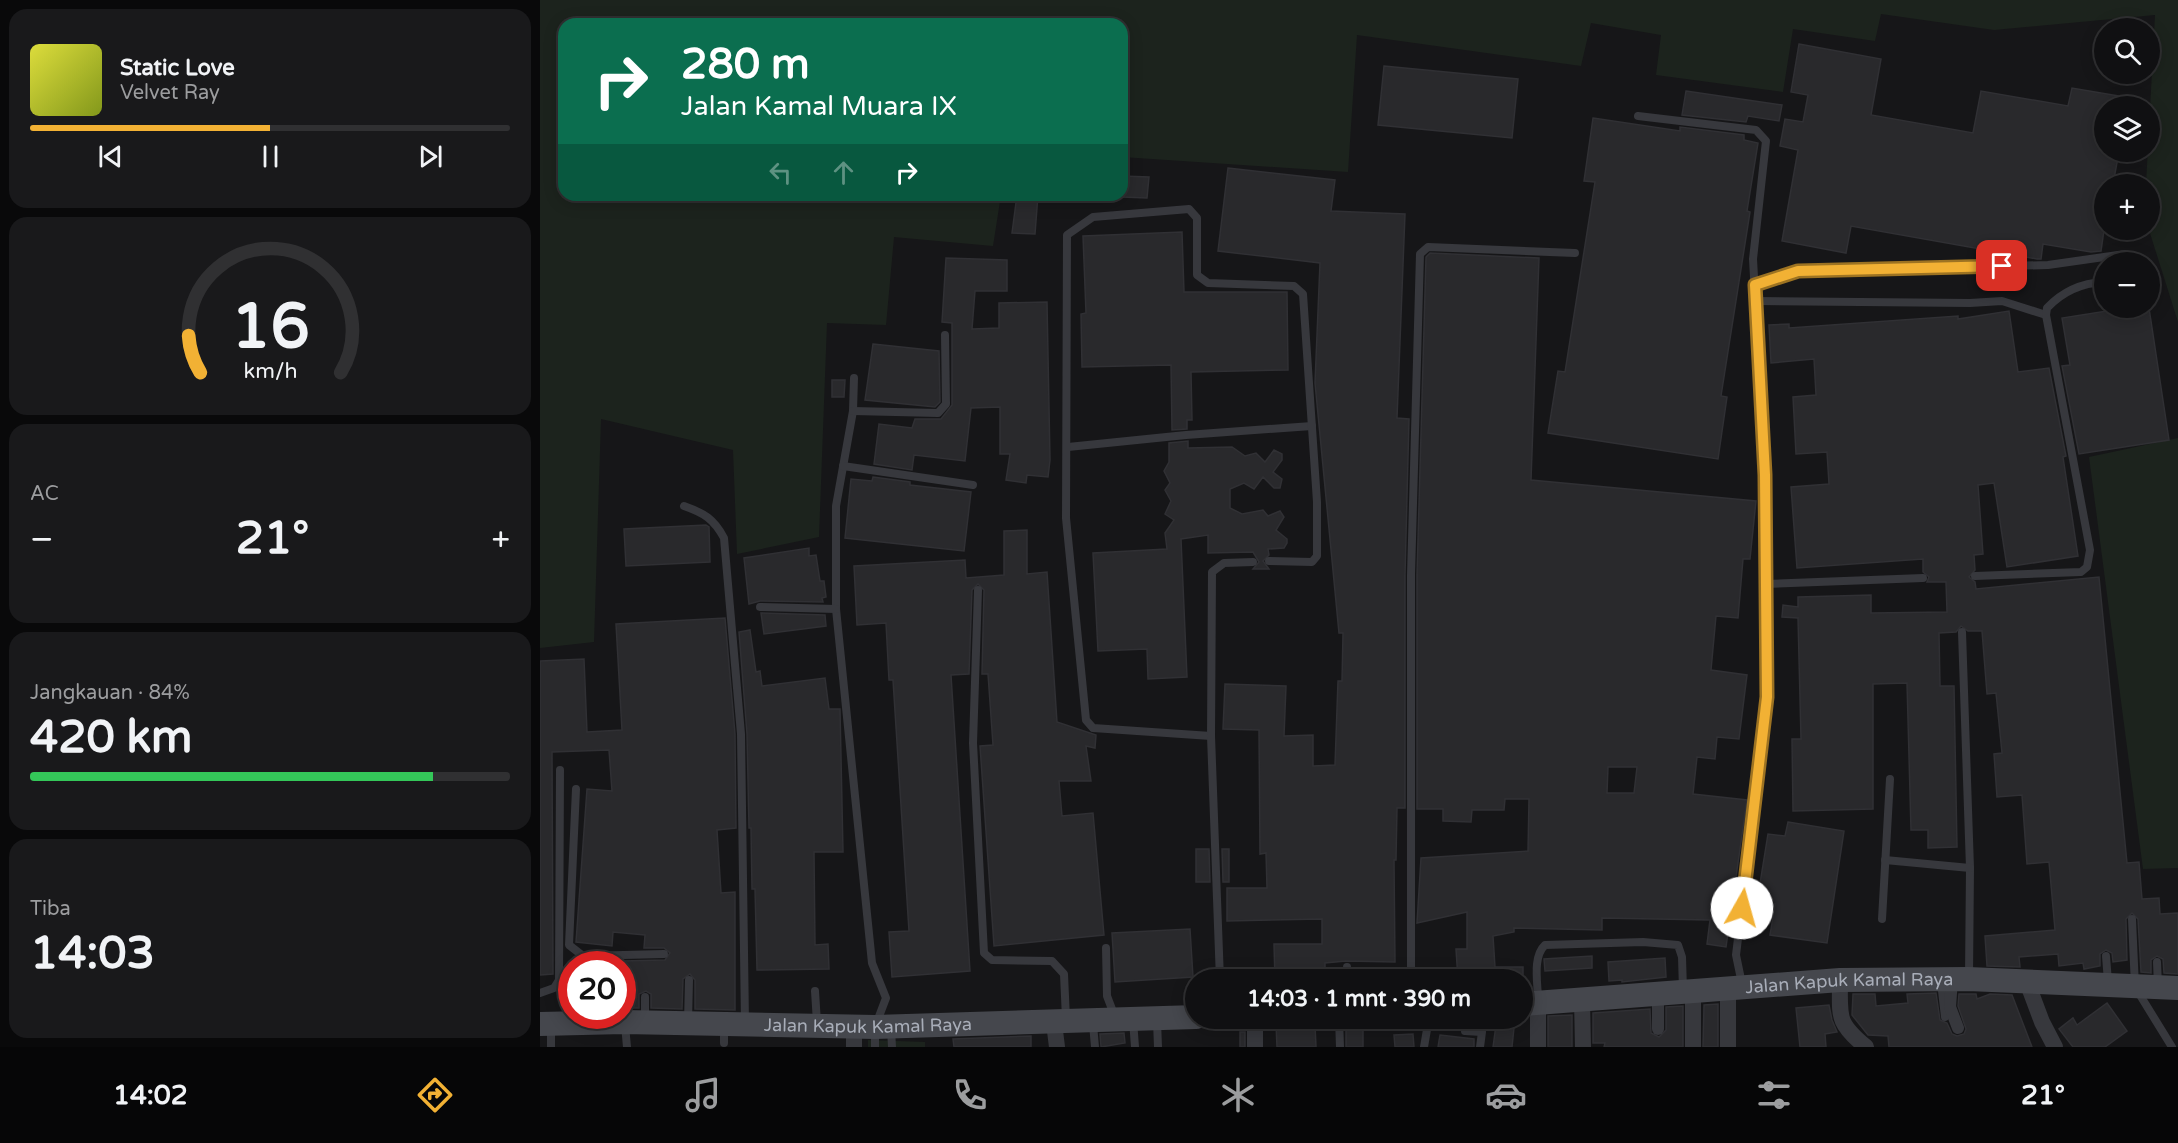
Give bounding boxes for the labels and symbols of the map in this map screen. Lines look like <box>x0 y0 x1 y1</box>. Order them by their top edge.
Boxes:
pin <box>1976 240 2027 291</box>
position arrow <box>1710 876 1774 940</box>
speed limit sign: 20 <box>558 951 636 1029</box>
street label: Jalan Kapuk Kamal Raya <box>1744 968 1953 998</box>
street label: Jalan Kapuk Kamal Raya <box>764 1013 972 1038</box>

